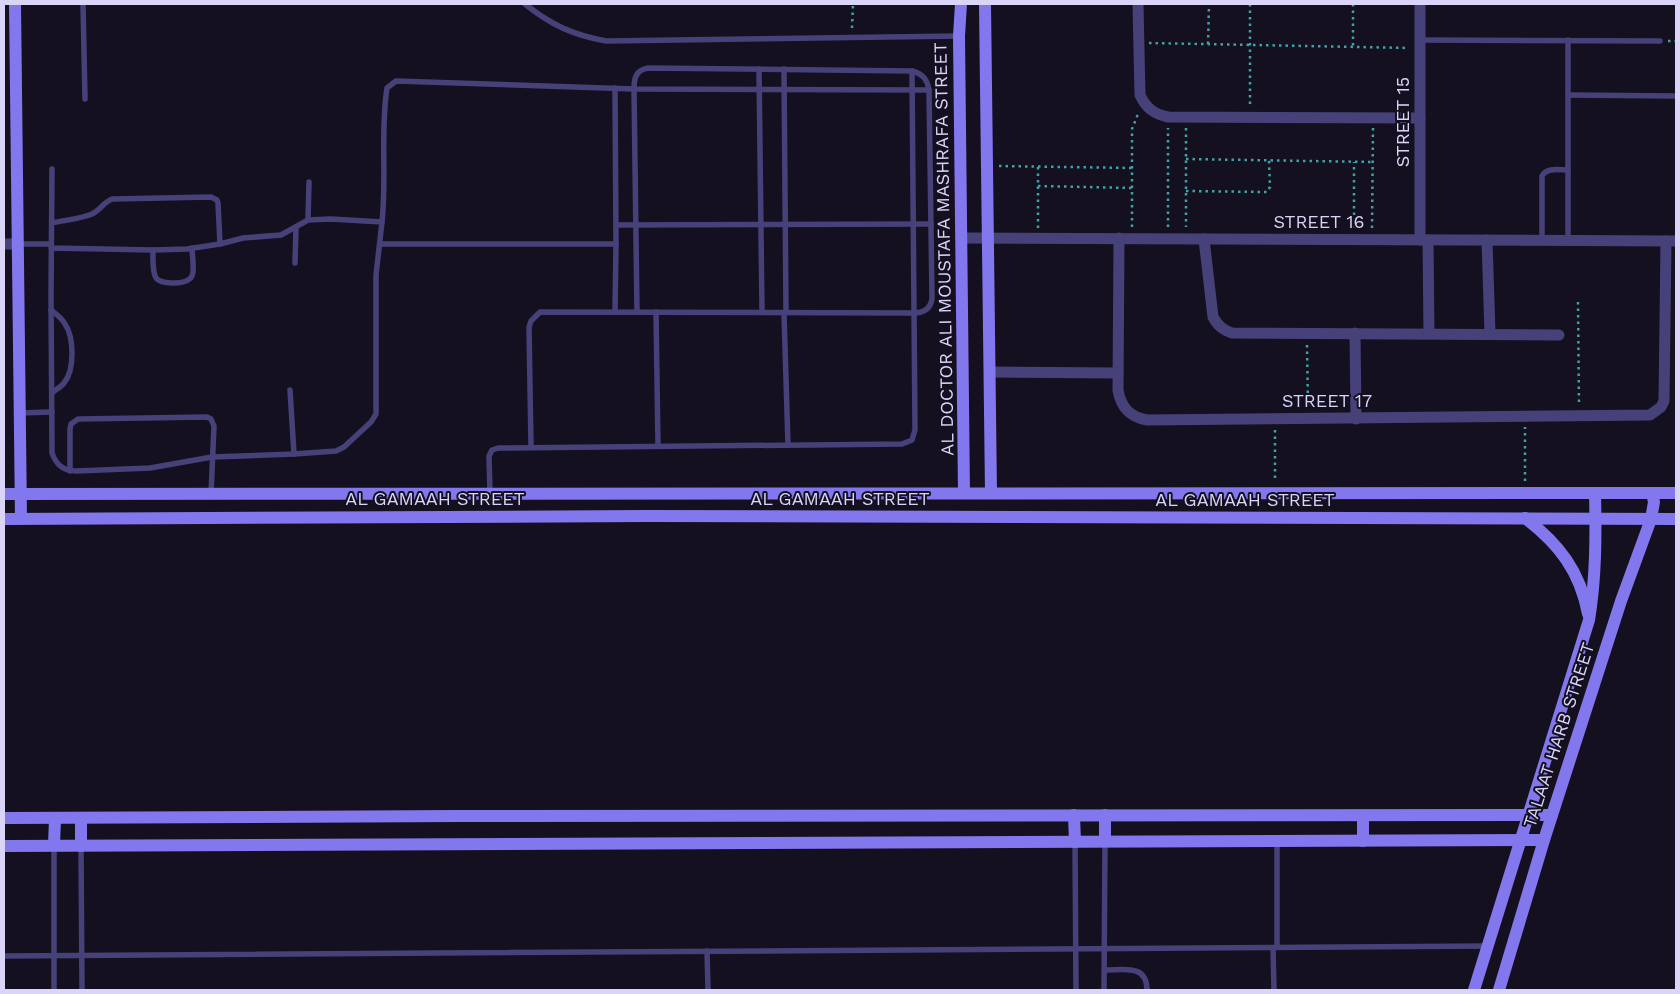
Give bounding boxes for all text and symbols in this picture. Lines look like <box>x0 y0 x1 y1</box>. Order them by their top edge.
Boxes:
street label: AL DOCTOR ALI MOUSTAFA MASHRAFA STREET <box>929 42 958 456</box>
street label: STREET 15 <box>1392 77 1413 167</box>
street label: STREET 16 <box>1274 211 1364 232</box>
street label: STREET 17 <box>1282 390 1372 411</box>
street label: AL GAMAAH STREET <box>345 488 525 509</box>
street label: AL GAMAAH STREET <box>750 488 930 509</box>
street label: AL GAMAAH STREET <box>1155 489 1335 510</box>
street label: TALAAT HARB STREET <box>1519 640 1598 830</box>

